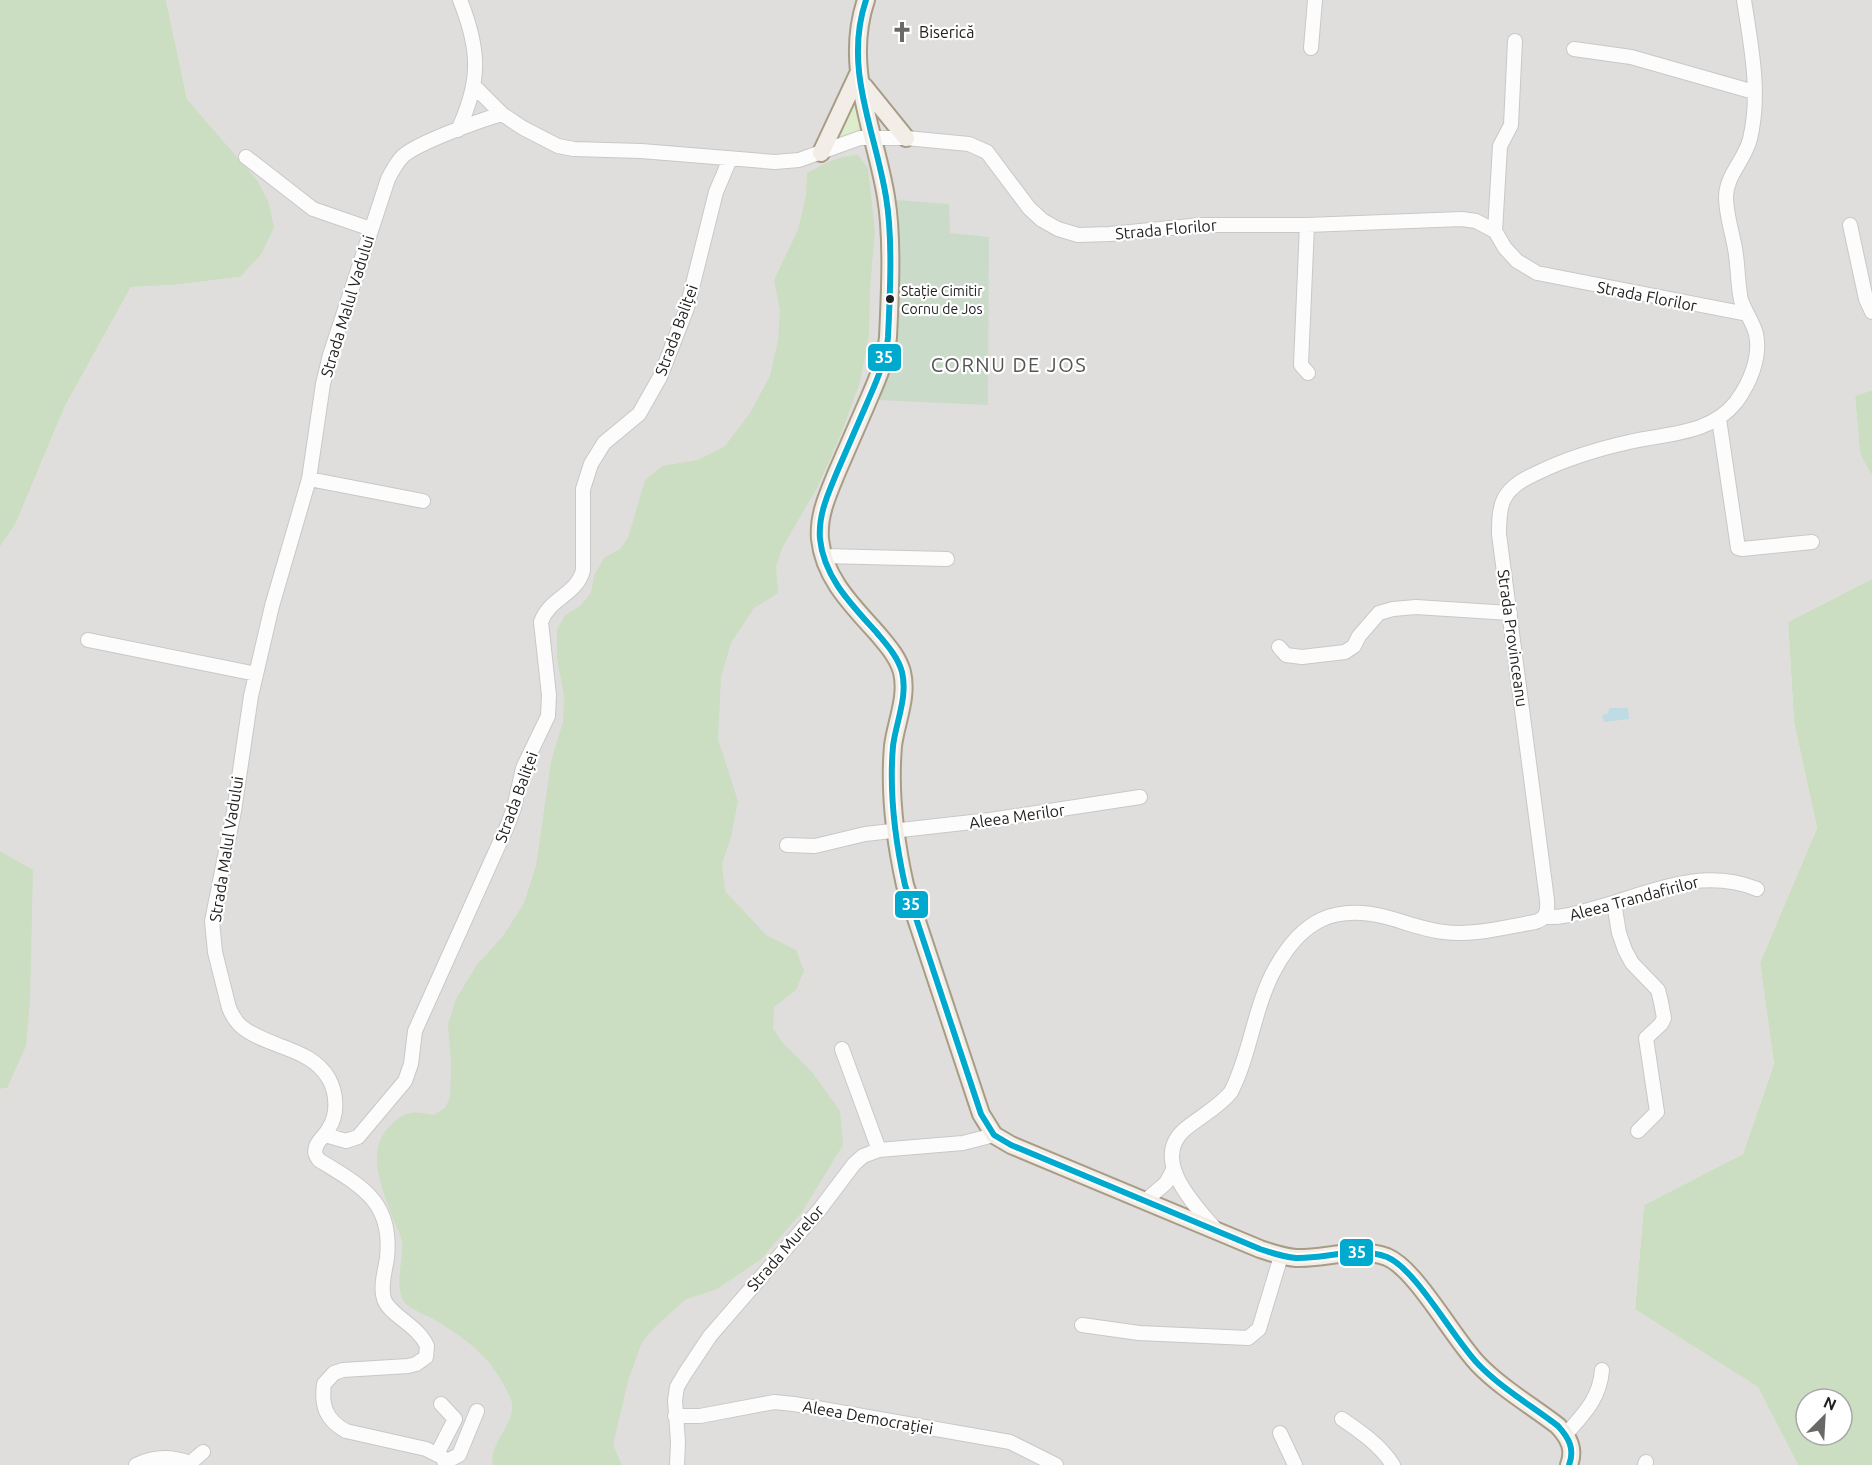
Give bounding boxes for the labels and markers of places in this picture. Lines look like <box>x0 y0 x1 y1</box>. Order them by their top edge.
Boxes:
church icon: Biserică <box>890 20 914 44</box>
place label: Biserică <box>919 23 974 41</box>
place label: Stație Cimitir Cornu de Jos <box>901 283 983 317</box>
marker: Stație Cimitir Cornu de Jos <box>884 293 896 305</box>

